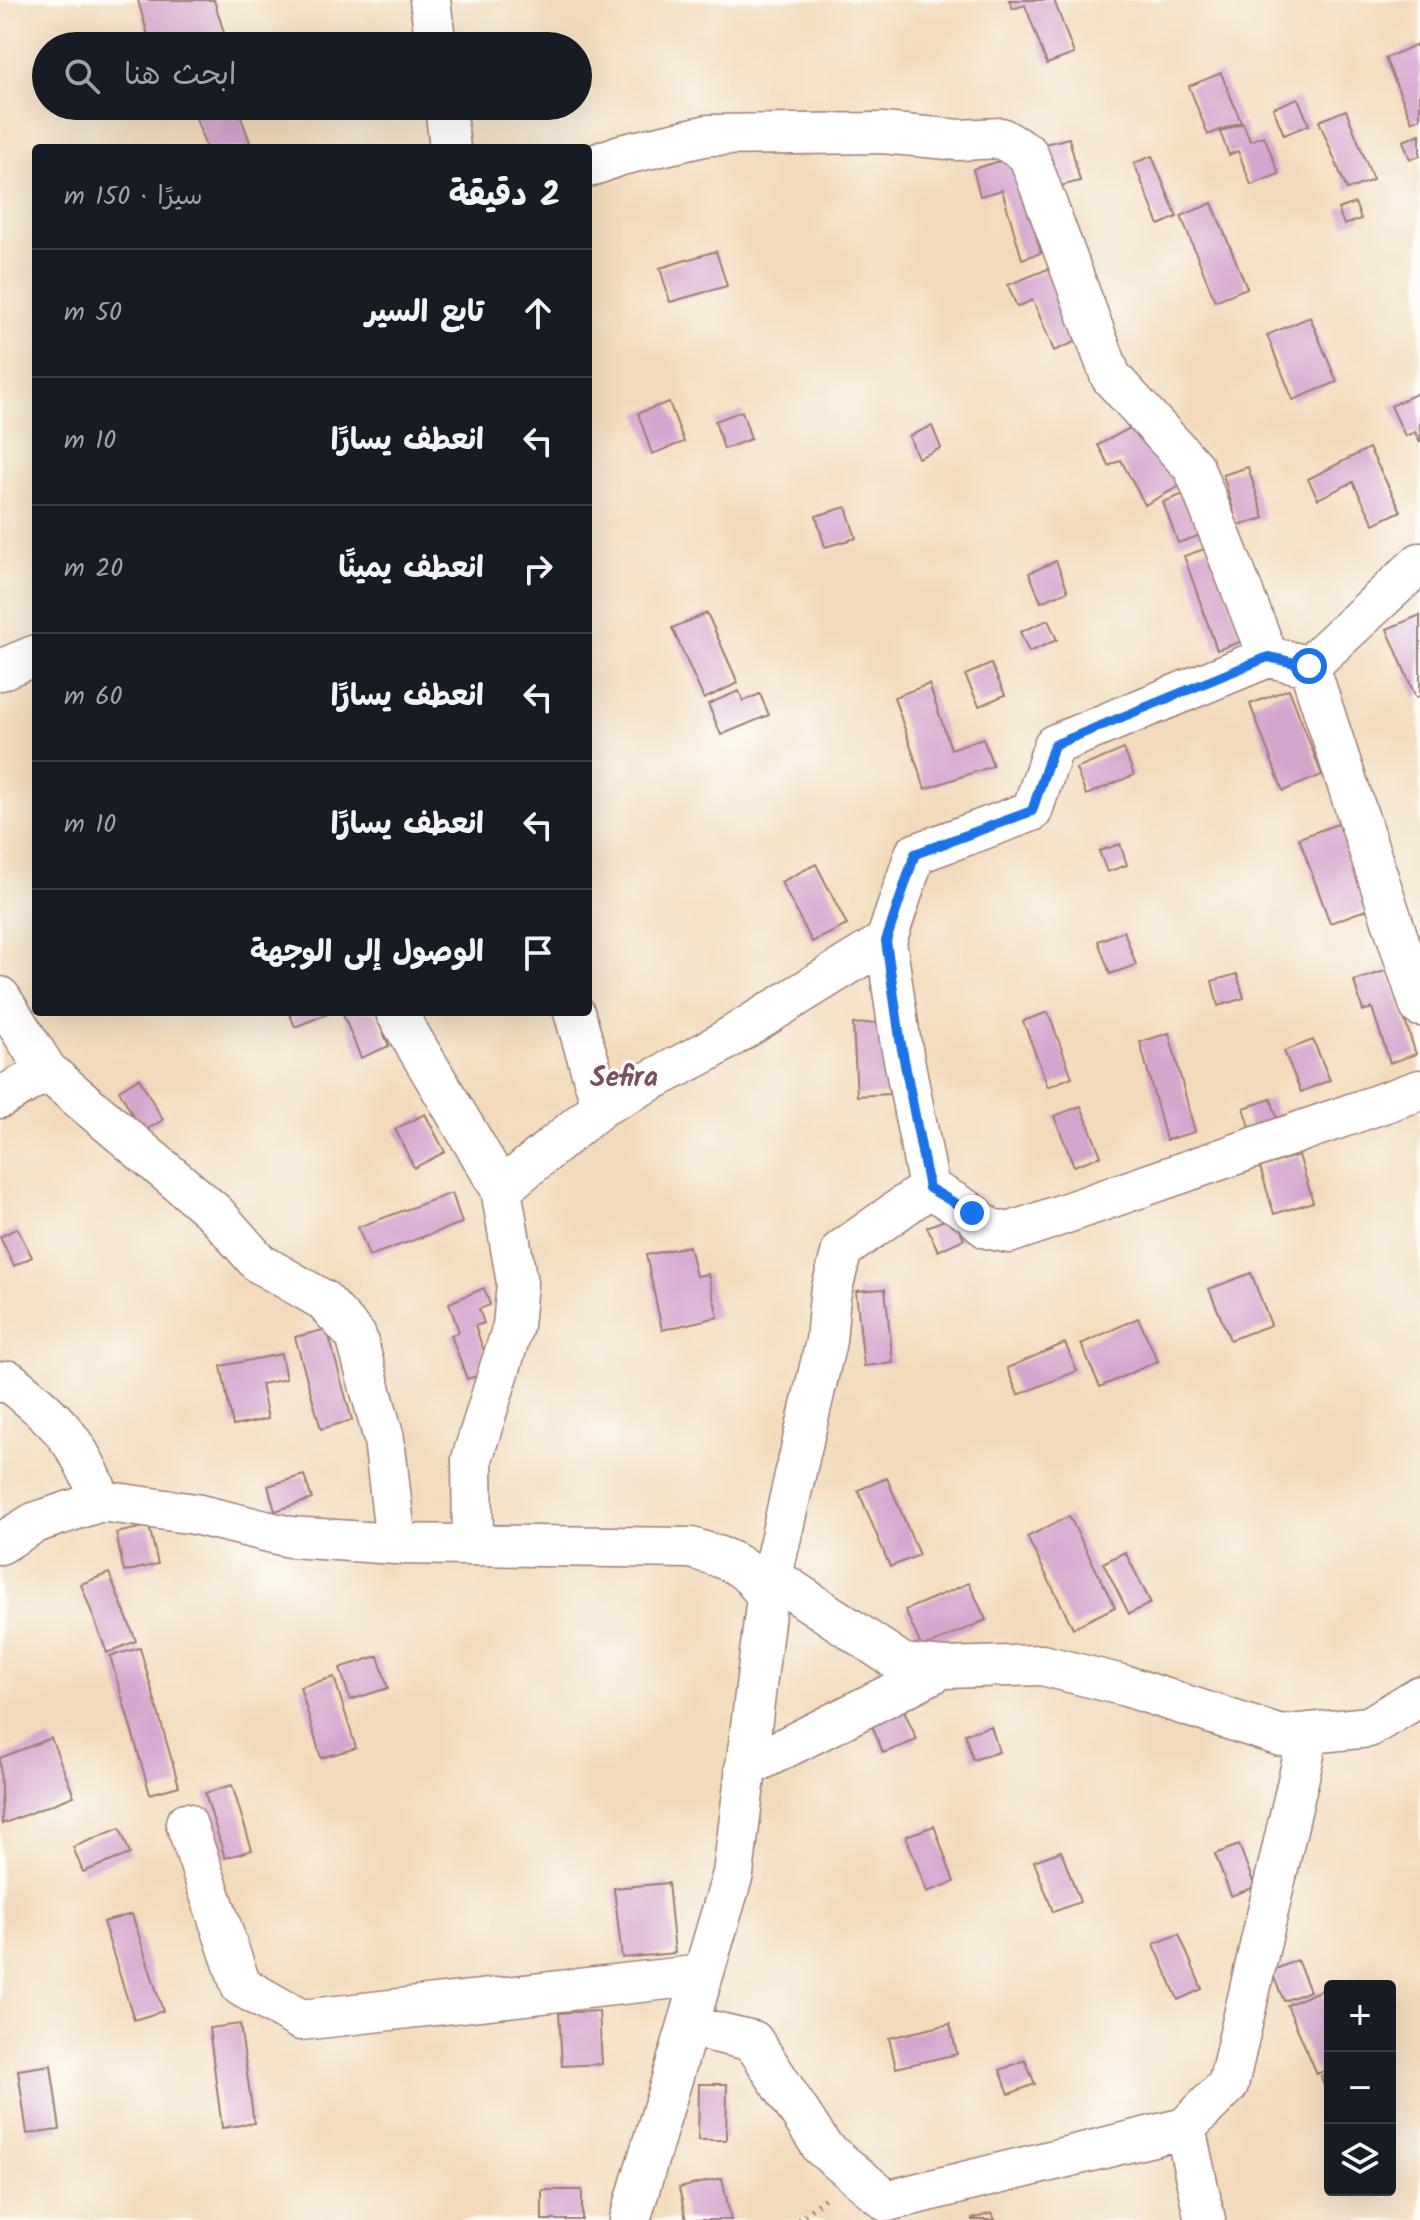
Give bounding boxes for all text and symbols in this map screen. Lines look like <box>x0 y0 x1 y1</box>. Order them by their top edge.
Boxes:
search box <box>32 32 592 120</box>
text: ابحث هنا <box>124 52 236 100</box>
icon: search <box>60 54 104 98</box>
text: 2 دقيقة <box>449 169 560 223</box>
text: سيرًا · 150 m <box>64 176 203 218</box>
text: تابع السير <box>366 289 484 337</box>
icon: ahead <box>516 291 560 335</box>
text: 50 m <box>64 292 122 334</box>
text: انعطف يسارًا <box>331 417 484 465</box>
icon: left <box>516 419 560 463</box>
text: 10 m <box>64 420 116 462</box>
text: انعطف يمينًا <box>338 545 484 593</box>
icon: right <box>516 547 560 591</box>
text: 20 m <box>64 548 123 590</box>
route start <box>1291 648 1327 684</box>
text: انعطف يسارًا <box>331 673 484 721</box>
icon: left <box>516 675 560 719</box>
text: 60 m <box>64 676 123 718</box>
text: انعطف يسارًا <box>331 801 484 849</box>
icon: left <box>516 803 560 847</box>
text: 10 m <box>64 804 116 846</box>
text: الوصول إلى الوجهة <box>250 929 484 977</box>
icon: arrive <box>516 931 560 975</box>
district label: Sefira <box>590 1056 658 1101</box>
route end <box>954 1195 990 1231</box>
map controls <box>1324 1980 1396 2196</box>
button: + <box>1324 1980 1396 2052</box>
button: − <box>1324 2052 1396 2124</box>
button: layers <box>1324 2124 1396 2196</box>

